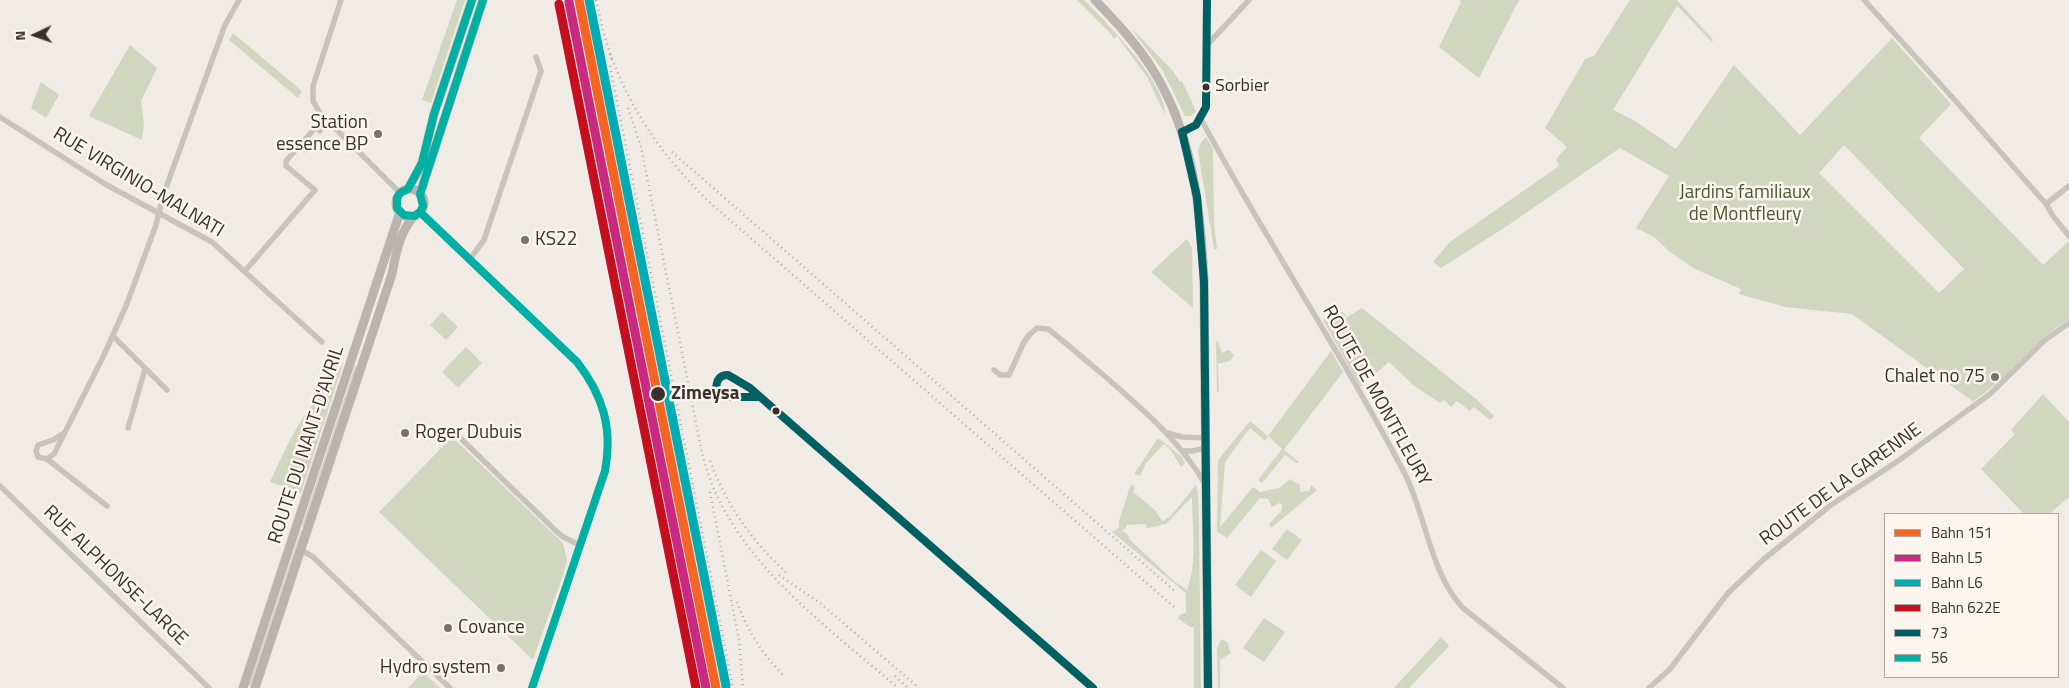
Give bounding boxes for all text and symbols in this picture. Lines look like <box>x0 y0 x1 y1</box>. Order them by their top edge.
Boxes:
north arrow <box>10 10 60 60</box>
text: N <box>9 30 30 41</box>
place label: Sorbier <box>1215 76 1269 98</box>
marker: Sorbier <box>1201 82 1211 92</box>
place label: Station essence BP <box>276 112 368 156</box>
street label: RUE VIRGINIO-MALNATI <box>48 123 228 243</box>
marker: Station essence BP <box>372 128 384 140</box>
park label: Jardins familiaux de Montfleury <box>1679 182 1811 226</box>
place label: KS22 <box>535 229 577 251</box>
marker: KS22 <box>519 234 531 246</box>
street label: ROUTE DE MONTFLEURY <box>1317 302 1435 490</box>
street label: ROUTE DU NANT-D'AVRIL <box>264 343 350 547</box>
place label: Chalet no 75 <box>1884 366 1985 388</box>
marker: Chalet no 75 <box>1989 371 2001 383</box>
place label: Zimeysa <box>671 383 740 405</box>
marker: Zimeysa <box>649 385 667 403</box>
unlabelled marker <box>771 406 781 416</box>
street label: ROUTE DE LA GARENNE <box>1756 419 1926 551</box>
place label: Roger Dubuis <box>415 422 522 444</box>
marker: Roger Dubuis <box>399 427 411 439</box>
street label: RUE ALPHONSE-LARGE <box>38 501 192 651</box>
legend <box>1884 513 2059 678</box>
text: Bahn 151 <box>1931 521 1992 544</box>
text: Bahn L5 <box>1931 546 1983 569</box>
text: Bahn L6 <box>1931 571 1983 594</box>
text: Bahn 622E <box>1931 596 2001 619</box>
place label: Covance <box>458 617 524 639</box>
text: 73 <box>1931 621 1948 644</box>
marker: Covance <box>442 622 454 634</box>
text: 56 <box>1931 646 1948 669</box>
place label: Hydro system <box>380 657 491 679</box>
marker: Hydro system <box>495 662 507 674</box>

